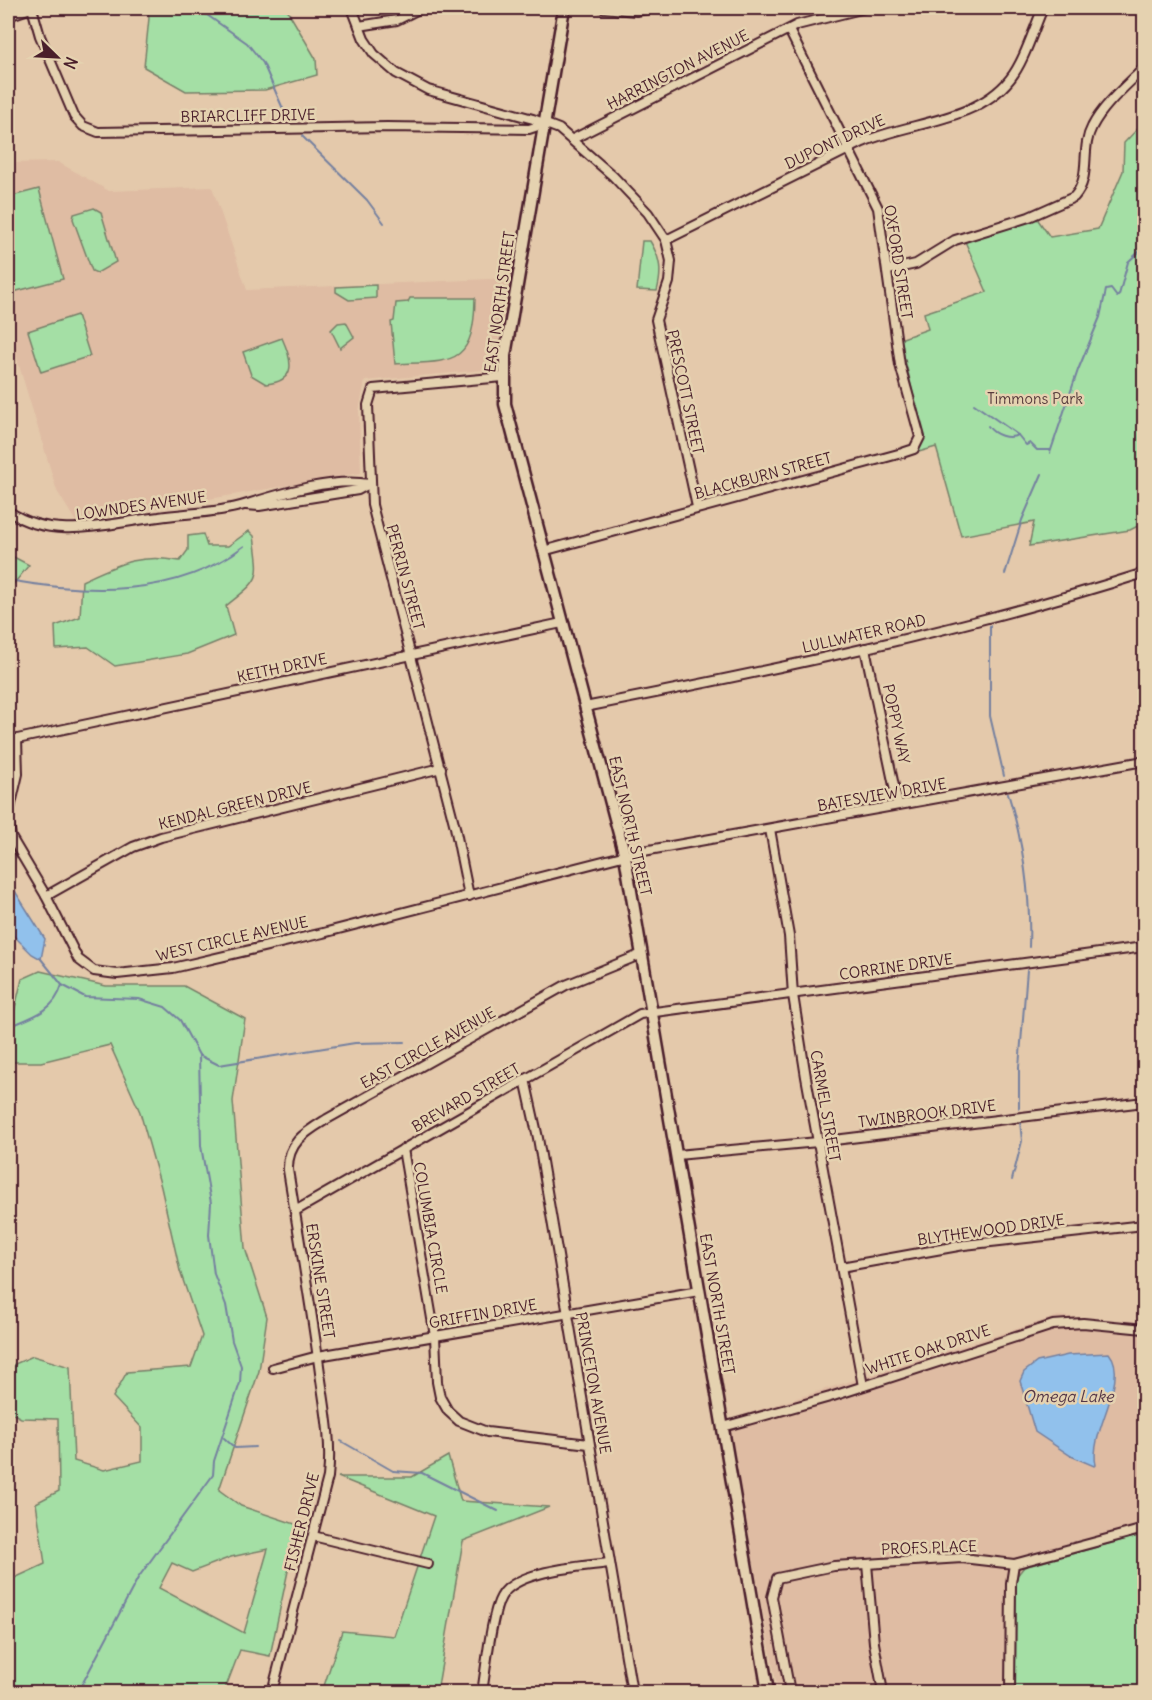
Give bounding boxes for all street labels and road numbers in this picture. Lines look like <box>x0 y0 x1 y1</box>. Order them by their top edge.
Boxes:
street label: HARRINGTON AVENUE <box>604 25 752 114</box>
street label: BRIARCLIFF DRIVE <box>180 105 316 126</box>
street label: DUPONT DRIVE <box>782 110 888 173</box>
street label: OXFORD STREET <box>880 203 917 321</box>
street label: EAST NORTH STREET <box>480 230 519 374</box>
street label: PRESCOTT STREET <box>663 328 708 456</box>
street label: BLACKBURN STREET <box>692 448 834 503</box>
street label: LOWNDES AVENUE <box>75 487 207 524</box>
street label: PERRIN STREET <box>382 522 429 632</box>
street label: LULLWATER ROAD <box>800 610 928 657</box>
street label: KEITH DRIVE <box>235 649 329 686</box>
street label: POPPY WAY <box>879 682 914 766</box>
street label: EAST NORTH STREET <box>605 754 656 898</box>
street label: BATESVIEW DRIVE <box>816 774 948 815</box>
street label: KENDAL GREEN DRIVE <box>156 777 314 834</box>
street label: WEST CIRCLE AVENUE <box>154 912 310 965</box>
street label: CORRINE DRIVE <box>838 949 954 984</box>
street label: EAST CIRCLE AVENUE <box>357 1002 499 1093</box>
street label: CARMEL STREET <box>806 1049 845 1163</box>
street label: BREVARD STREET <box>408 1059 523 1136</box>
street label: TWINBROOK DRIVE <box>857 1096 997 1131</box>
street label: COLUMBIA CIRCLE <box>410 1161 451 1295</box>
street label: BLYTHEWOOD DRIVE <box>916 1210 1066 1249</box>
street label: ERSKINE STREET <box>302 1222 339 1340</box>
street label: EAST NORTH STREET <box>696 1232 739 1376</box>
street label: GRIFFIN DRIVE <box>427 1295 539 1332</box>
street label: PRINCETON AVENUE <box>572 1310 615 1456</box>
street label: WHITE OAK DRIVE <box>863 1320 993 1379</box>
street label: FISHER DRIVE <box>280 1470 323 1573</box>
street label: PROFS PLACE <box>881 1536 977 1559</box>

